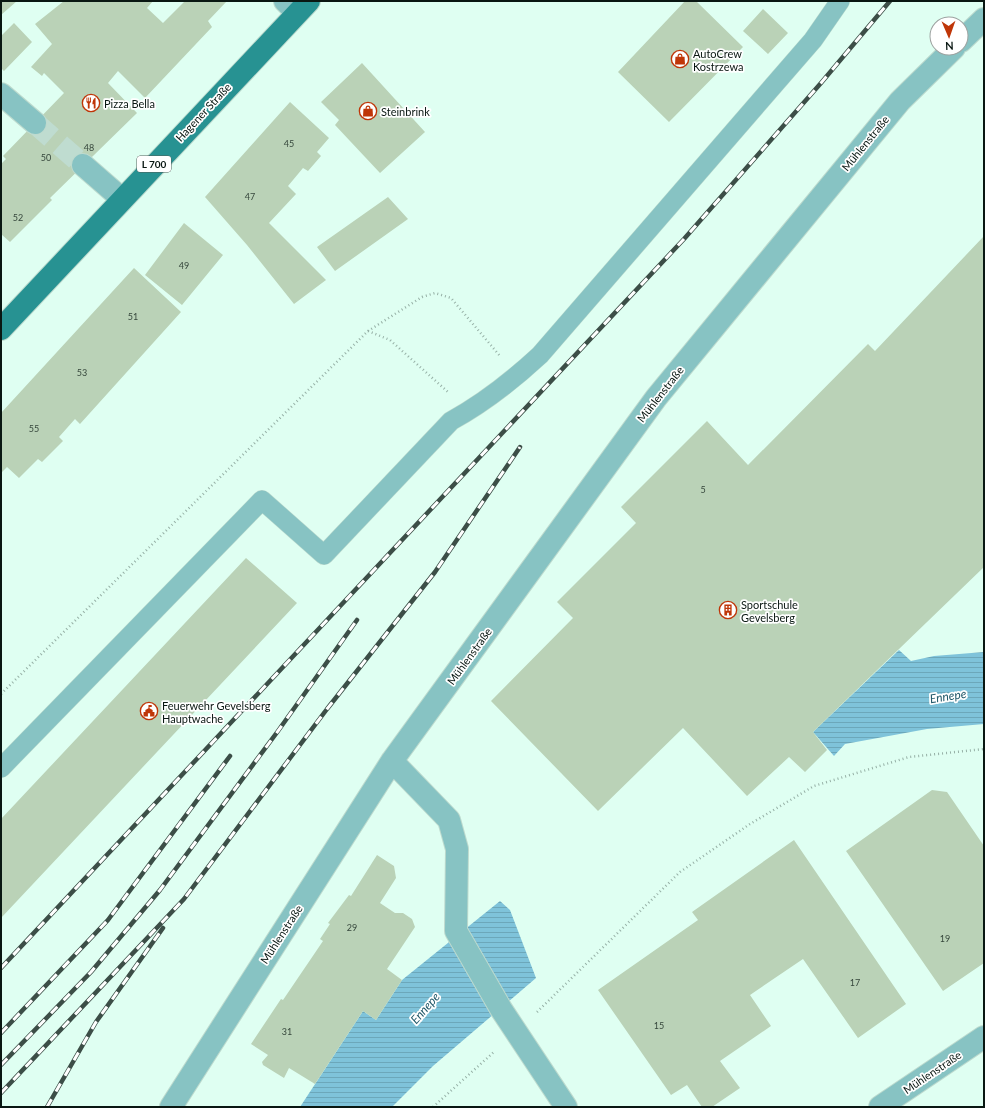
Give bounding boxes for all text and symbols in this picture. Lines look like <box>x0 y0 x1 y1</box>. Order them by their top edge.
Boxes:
north arrow <box>929 16 969 56</box>
text: N <box>945 40 954 53</box>
place label: AutoCrew Kostrzewa <box>693 47 743 73</box>
shop icon: AutoCrew Kostrzewa <box>670 49 690 69</box>
street label: Hagener Straße <box>173 80 233 144</box>
restaurant icon: Pizza Bella <box>81 93 101 113</box>
place label: Pizza Bella <box>104 97 155 110</box>
shop icon: Steinbrink <box>358 101 378 121</box>
place label: Steinbrink <box>381 105 430 118</box>
street label: Mühlenstraße <box>839 113 891 173</box>
house number: 45 <box>284 138 294 149</box>
house number: 48 <box>84 142 94 153</box>
house number: 50 <box>41 152 51 163</box>
road number: L 700 <box>137 156 171 172</box>
house number: 47 <box>245 191 255 202</box>
house number: 52 <box>13 212 23 223</box>
house number: 49 <box>179 260 189 271</box>
house number: 51 <box>128 311 138 322</box>
street label: Mühlenstraße <box>634 363 686 424</box>
house number: 53 <box>77 367 87 378</box>
house number: 55 <box>29 423 39 434</box>
house number: 5 <box>700 484 706 495</box>
place label: Sportschule Gevelsberg <box>741 598 798 624</box>
building icon: Sportschule Gevelsberg <box>718 600 738 620</box>
street label: Mühlenstraße <box>444 625 494 687</box>
water label: Ennepe <box>929 686 968 706</box>
place label: Feuerwehr Gevelsberg Hauptwache <box>162 699 271 725</box>
public building icon: Feuerwehr Gevelsberg Hauptwache <box>139 701 159 721</box>
street label: Mühlenstraße <box>257 902 305 966</box>
house number: 29 <box>347 922 357 933</box>
house number: 19 <box>940 933 950 944</box>
house number: 17 <box>850 977 860 988</box>
water label: Ennepe <box>407 989 443 1027</box>
house number: 15 <box>654 1020 664 1031</box>
house number: 31 <box>282 1026 292 1037</box>
street label: Mühlenstraße <box>901 1048 964 1096</box>

